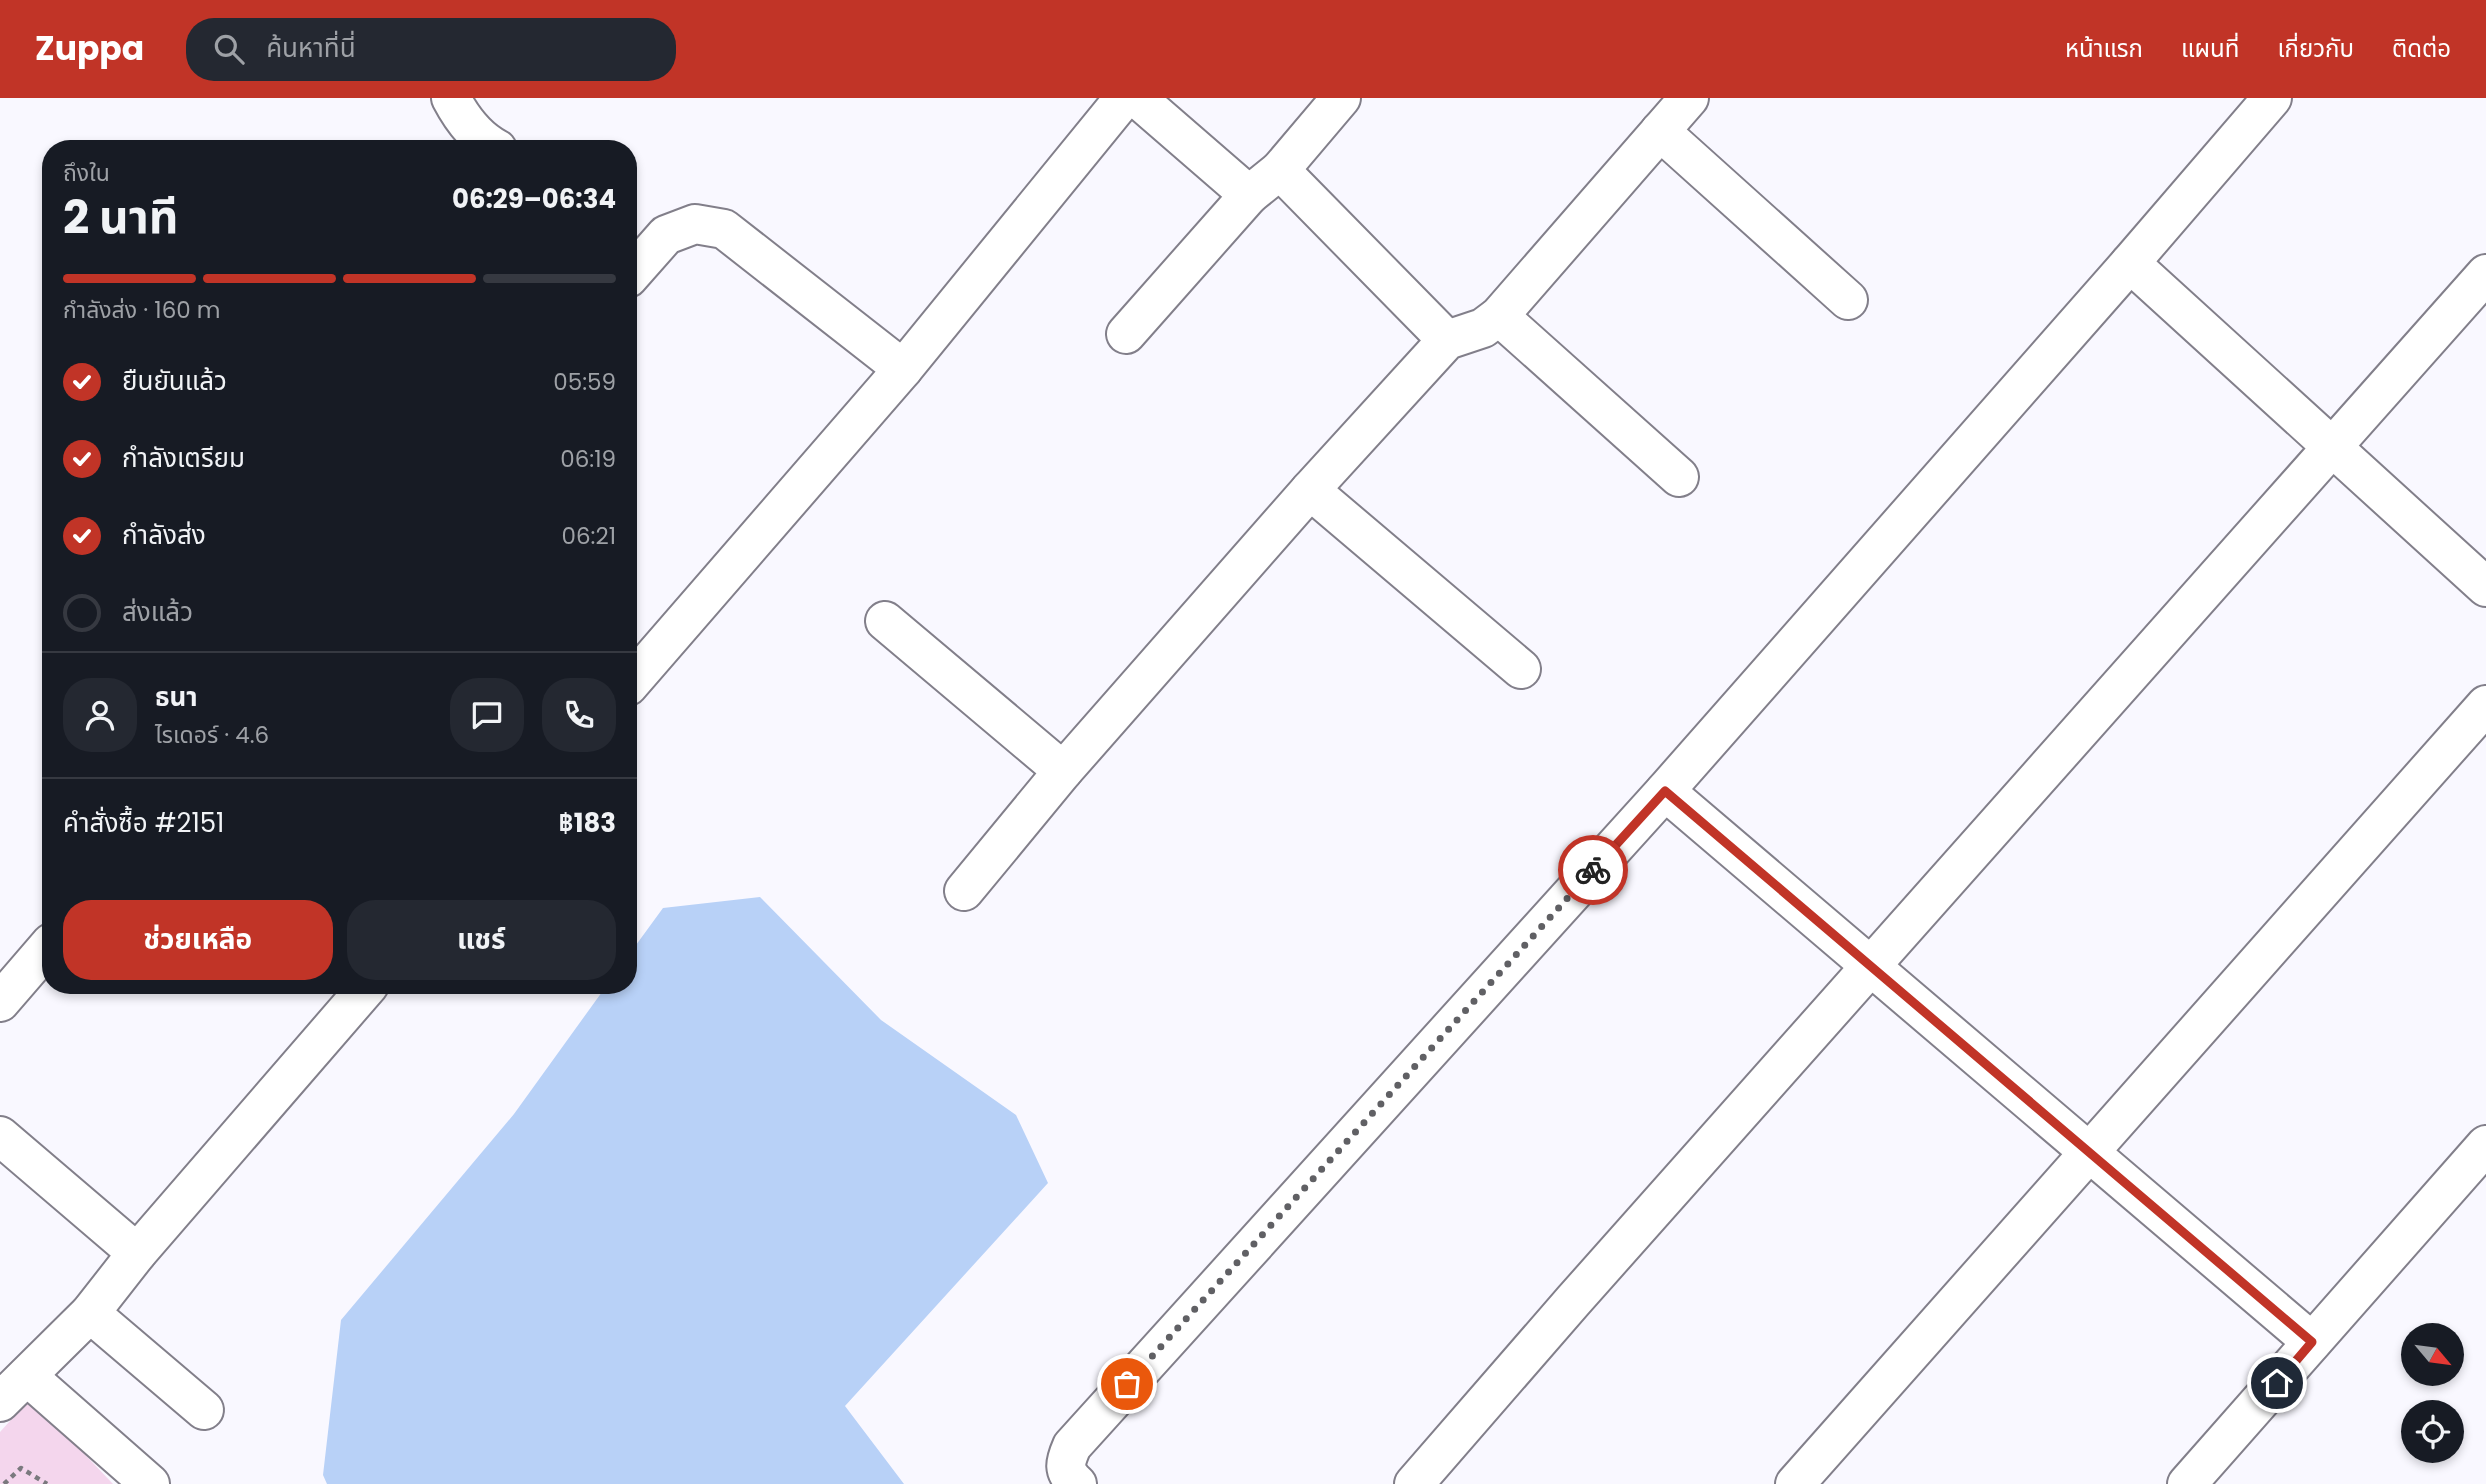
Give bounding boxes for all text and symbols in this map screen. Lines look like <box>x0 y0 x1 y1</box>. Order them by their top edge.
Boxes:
search box <box>186 18 676 81</box>
text: Zuppa <box>35 25 144 72</box>
icon: search <box>210 30 248 68</box>
text: ค้นหาที่นี่ <box>266 30 356 66</box>
text: หน้าแรก <box>2065 32 2143 65</box>
text: แผนที่ <box>2181 32 2239 65</box>
text: เกี่ยวกับ <box>2277 32 2354 65</box>
text: ติดต่อ <box>2392 32 2451 65</box>
text: ถึงใน <box>63 157 110 189</box>
text: 06:29–06:34 <box>452 181 616 217</box>
text: 2 นาที <box>63 185 178 249</box>
text: กำลังส่ง · 160 m <box>63 294 221 326</box>
icon: check <box>63 363 101 401</box>
text: ยืนยันแล้ว <box>122 363 227 399</box>
text: 05:59 <box>553 366 616 398</box>
icon: check <box>63 440 101 478</box>
text: กำลังเตรียม <box>122 440 245 476</box>
text: 06:19 <box>560 443 616 475</box>
icon: check <box>63 517 101 555</box>
text: กำลังส่ง <box>122 517 206 553</box>
text: 06:21 <box>561 520 616 552</box>
text: ส่งแล้ว <box>122 594 193 630</box>
button: person <box>63 678 137 752</box>
button: chat <box>450 678 524 752</box>
button: phone <box>542 678 616 752</box>
text: ธนา <box>155 679 198 715</box>
text: ไรเดอร์ · 4.6 <box>155 719 269 751</box>
text: คำสั่งซื้อ #2151 <box>63 805 224 841</box>
text: ฿183 <box>559 805 616 841</box>
courier <box>1558 835 1628 905</box>
icon: bike <box>1574 851 1612 889</box>
button: ช่วยเหลือ <box>63 900 333 980</box>
button: แชร์ <box>347 900 616 980</box>
north arrow <box>2401 1323 2464 1386</box>
map controls <box>2401 1323 2464 1463</box>
pin <box>2247 1353 2307 1413</box>
pin <box>1097 1354 1157 1414</box>
icon: home <box>2258 1364 2296 1402</box>
icon: bag <box>1108 1365 1146 1403</box>
button: locate <box>2401 1400 2464 1463</box>

